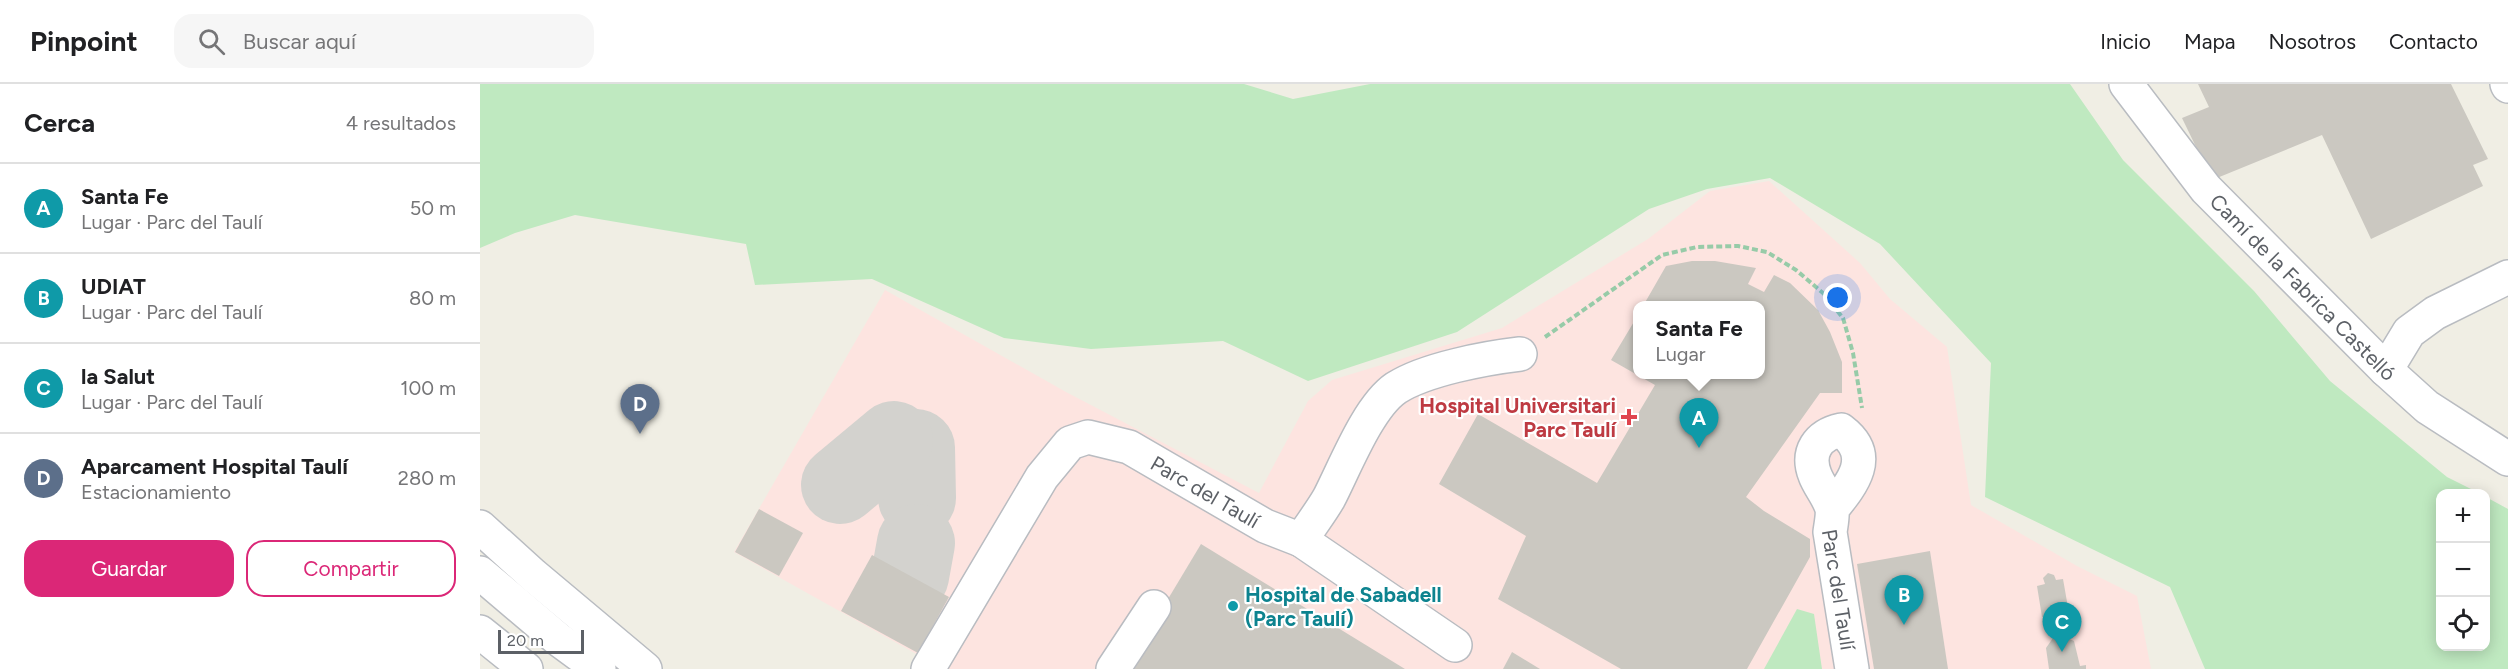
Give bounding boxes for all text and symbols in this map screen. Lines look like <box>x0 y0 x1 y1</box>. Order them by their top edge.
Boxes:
search box <box>174 14 594 68</box>
text: Pinpoint <box>30 24 138 58</box>
icon: search <box>195 25 228 58</box>
text: Buscar aquí <box>243 28 356 55</box>
text: Inicio <box>2100 29 2151 54</box>
text: Mapa <box>2184 29 2236 54</box>
text: Nosotros <box>2269 29 2356 54</box>
text: Contacto <box>2389 29 2478 54</box>
text: Cerca <box>24 107 95 139</box>
text: 4 resultados <box>346 111 456 135</box>
text: Santa Fe <box>81 183 168 210</box>
street label: Camí de la Fabrica Castelló <box>2205 188 2401 386</box>
text: A <box>36 196 51 220</box>
text: 50 m <box>410 196 456 220</box>
text: Lugar · Parc del Taulí <box>81 210 263 234</box>
text: UDIAT <box>81 273 146 300</box>
your location <box>1823 283 1852 312</box>
text: B <box>37 286 50 310</box>
text: 80 m <box>409 286 456 310</box>
text: Lugar · Parc del Taulí <box>81 300 263 324</box>
popup <box>1633 301 1765 379</box>
text: Santa Fe <box>1655 315 1743 342</box>
text: Lugar <box>1655 342 1706 366</box>
text: la Salut <box>81 363 155 390</box>
text: C <box>36 376 51 400</box>
text: 100 m <box>400 376 456 400</box>
pin: D <box>620 384 660 434</box>
text: Lugar · Parc del Taulí <box>81 390 263 414</box>
place label: Hospital Universitari Parc Taulí <box>1419 393 1617 442</box>
pin: A <box>1680 398 1718 448</box>
marker: Hospital Universitari Parc Taulí <box>1620 408 1638 426</box>
street label: Parc del Taulí <box>1146 450 1266 534</box>
text: Aparcament Hospital Taulí <box>81 453 348 480</box>
text: D <box>37 466 51 490</box>
text: 280 m <box>398 466 456 490</box>
text: Estacionamiento <box>81 480 231 504</box>
map controls <box>2436 489 2490 651</box>
button: + <box>2436 489 2490 543</box>
street label: Parc del Taulí <box>1817 527 1861 653</box>
button: Guardar <box>24 540 234 597</box>
button: Compartir <box>246 540 456 597</box>
button: − <box>2436 543 2490 597</box>
pin: B <box>1884 576 1924 625</box>
place label: Hospital de Sabadell (Parc Taulí) <box>1245 582 1442 631</box>
button: locate <box>2436 597 2490 651</box>
marker: Hospital de Sabadell (Parc Taulí) <box>1226 599 1240 613</box>
pin: C <box>2042 602 2082 652</box>
scale bar <box>498 627 584 654</box>
text: 20 m <box>507 631 544 650</box>

